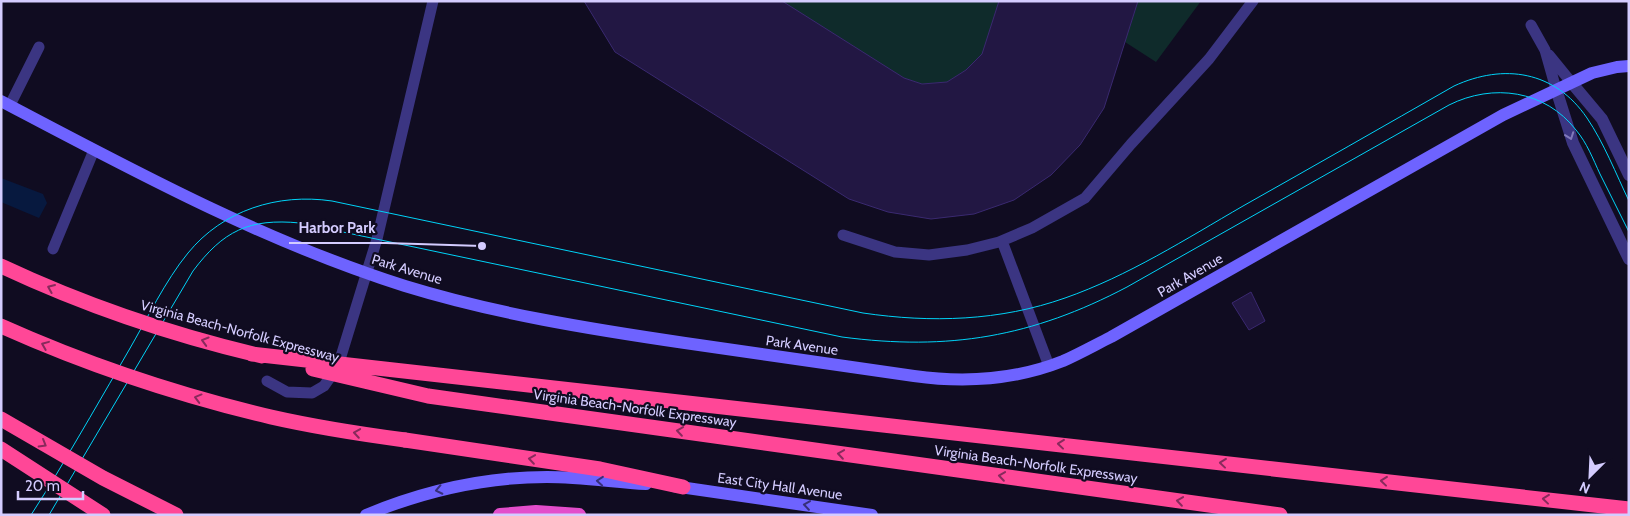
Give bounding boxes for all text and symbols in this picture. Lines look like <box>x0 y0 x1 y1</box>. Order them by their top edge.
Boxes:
one-way arrow <box>1564 131 1574 139</box>
callout: Harbor Park <box>289 213 386 243</box>
text: Harbor Park <box>298 219 376 237</box>
street label: Park Avenue <box>1154 249 1226 301</box>
street label: Park Avenue <box>370 250 444 288</box>
one-way arrow <box>47 284 56 295</box>
street label: Virginia Beach-Norfolk Expressway <box>139 296 341 366</box>
street label: Park Avenue <box>765 331 839 359</box>
one-way arrow <box>201 337 209 347</box>
one-way arrow <box>41 341 50 351</box>
street label: Virginia Beach-Norfolk Expressway <box>532 385 738 431</box>
one-way arrow <box>195 394 203 404</box>
one-way arrow <box>676 426 684 437</box>
one-way arrow <box>352 428 360 439</box>
one-way arrow <box>38 437 47 447</box>
one-way arrow <box>1057 439 1065 450</box>
street label: Virginia Beach-Norfolk Expressway <box>933 441 1139 487</box>
one-way arrow <box>837 449 845 459</box>
north arrow <box>1565 451 1615 501</box>
one-way arrow <box>528 454 536 465</box>
one-way arrow <box>1218 458 1226 469</box>
scale bar <box>18 468 82 500</box>
street label: East City Hall Avenue <box>716 468 844 504</box>
one-way arrow <box>998 471 1006 482</box>
one-way arrow <box>596 475 604 486</box>
one-way arrow <box>1380 476 1388 487</box>
text: 20 m <box>25 477 60 495</box>
text: N <box>1577 478 1593 498</box>
one-way arrow <box>434 484 443 495</box>
one-way arrow <box>1541 494 1549 505</box>
one-way arrow <box>1176 496 1184 507</box>
one-way arrow <box>803 500 811 510</box>

